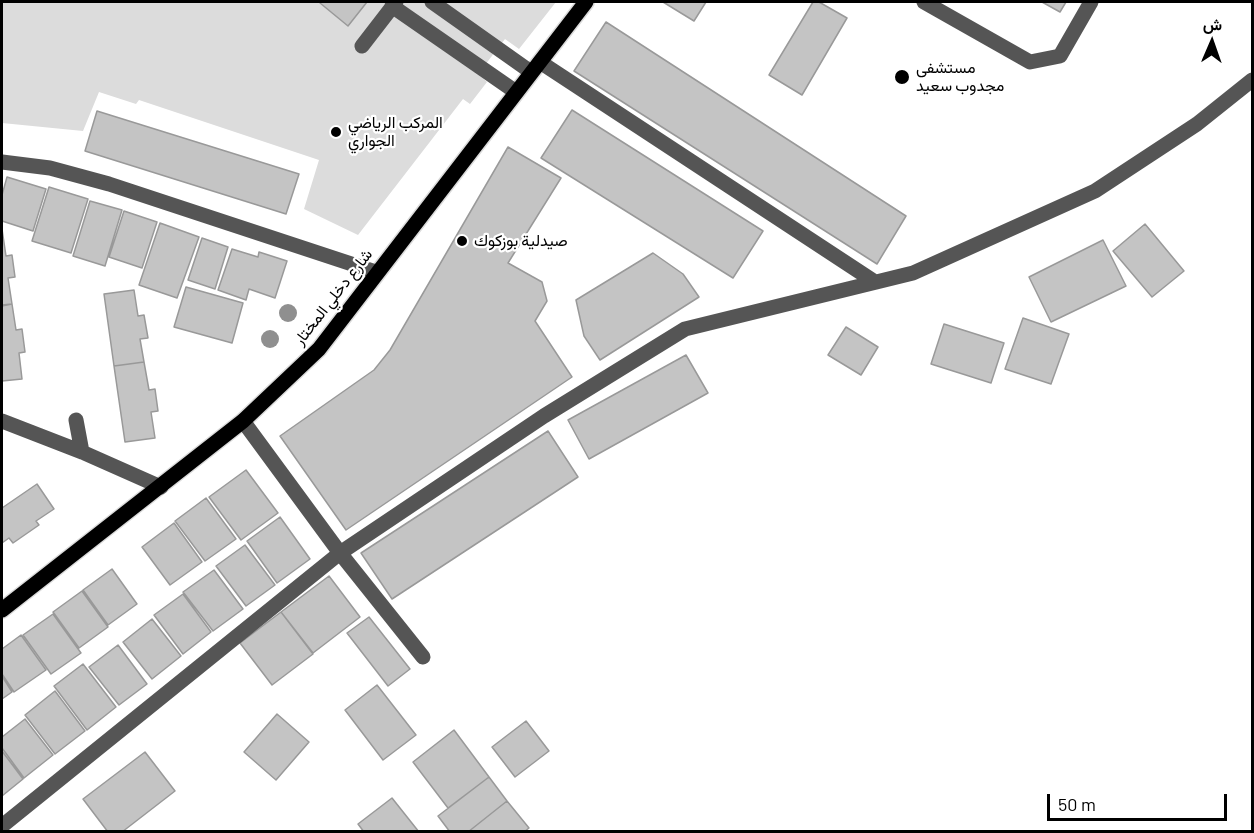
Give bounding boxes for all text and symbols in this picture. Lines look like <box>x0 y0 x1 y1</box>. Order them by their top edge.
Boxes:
north arrow <box>1182 12 1242 72</box>
text: ش <box>1203 14 1223 33</box>
place label: مستشفى مجدوب سعيد <box>916 58 1004 96</box>
marker: مستشفى مجدوب سعيد <box>893 68 911 86</box>
place label: المركب الرياضي الجواري <box>348 113 443 151</box>
marker: المركب الرياضي الجواري <box>329 125 343 139</box>
place label: صيدلية بوزكوك <box>474 231 568 251</box>
marker: صيدلية بوزكوك <box>455 234 469 248</box>
street label: شارع دخلي المختار <box>290 245 376 349</box>
scale bar <box>1050 782 1230 820</box>
text: 50 m <box>1058 793 1096 815</box>

